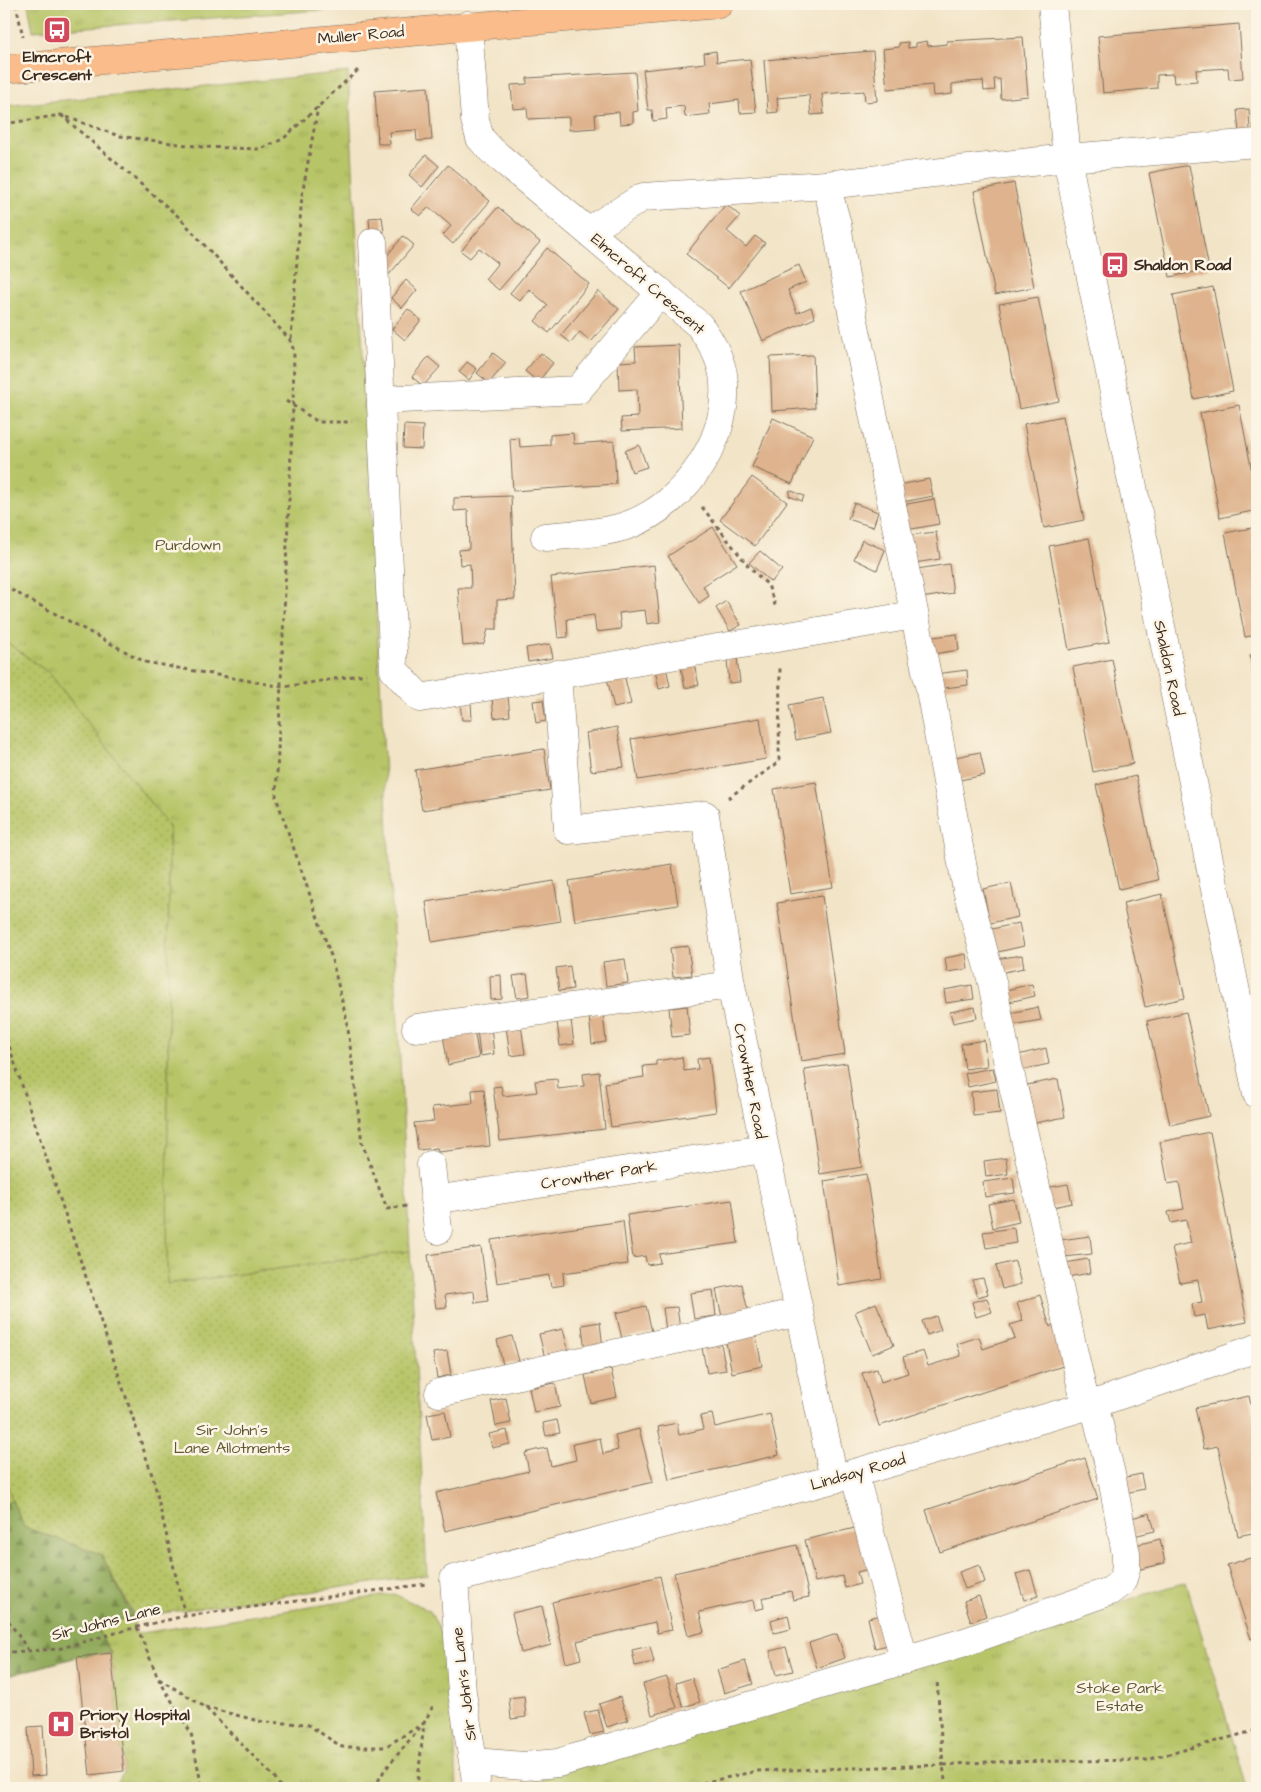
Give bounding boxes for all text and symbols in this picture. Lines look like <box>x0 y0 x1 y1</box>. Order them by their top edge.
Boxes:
bus stop icon: Elmcroft Crescent <box>42 15 72 45</box>
street label: Muller Road <box>317 20 405 50</box>
place label: Elmcroft Crescent <box>22 46 93 86</box>
street label: Elmcroft Crescent <box>586 228 710 340</box>
bus stop icon: Shaldon Road <box>1100 250 1130 280</box>
place label: Shaldon Road <box>1133 254 1232 276</box>
park label: Purdown <box>155 534 221 556</box>
street label: Shaldon Road <box>1148 618 1190 718</box>
street label: Crowther Road <box>728 1021 772 1141</box>
street label: Crowther Park <box>539 1155 659 1195</box>
park label: Sir John's Lane Allotments <box>174 1419 290 1459</box>
street label: Lindsay Road <box>808 1448 908 1497</box>
street label: Sir Johns Lane <box>49 1598 163 1646</box>
street label: Sir John's Lane <box>446 1626 482 1742</box>
park label: Stoke Park Estate <box>1076 1677 1164 1717</box>
place label: Priory Hospital Bristol <box>80 1704 190 1744</box>
hospital icon: Priory Hospital Bristol <box>46 1709 76 1739</box>

